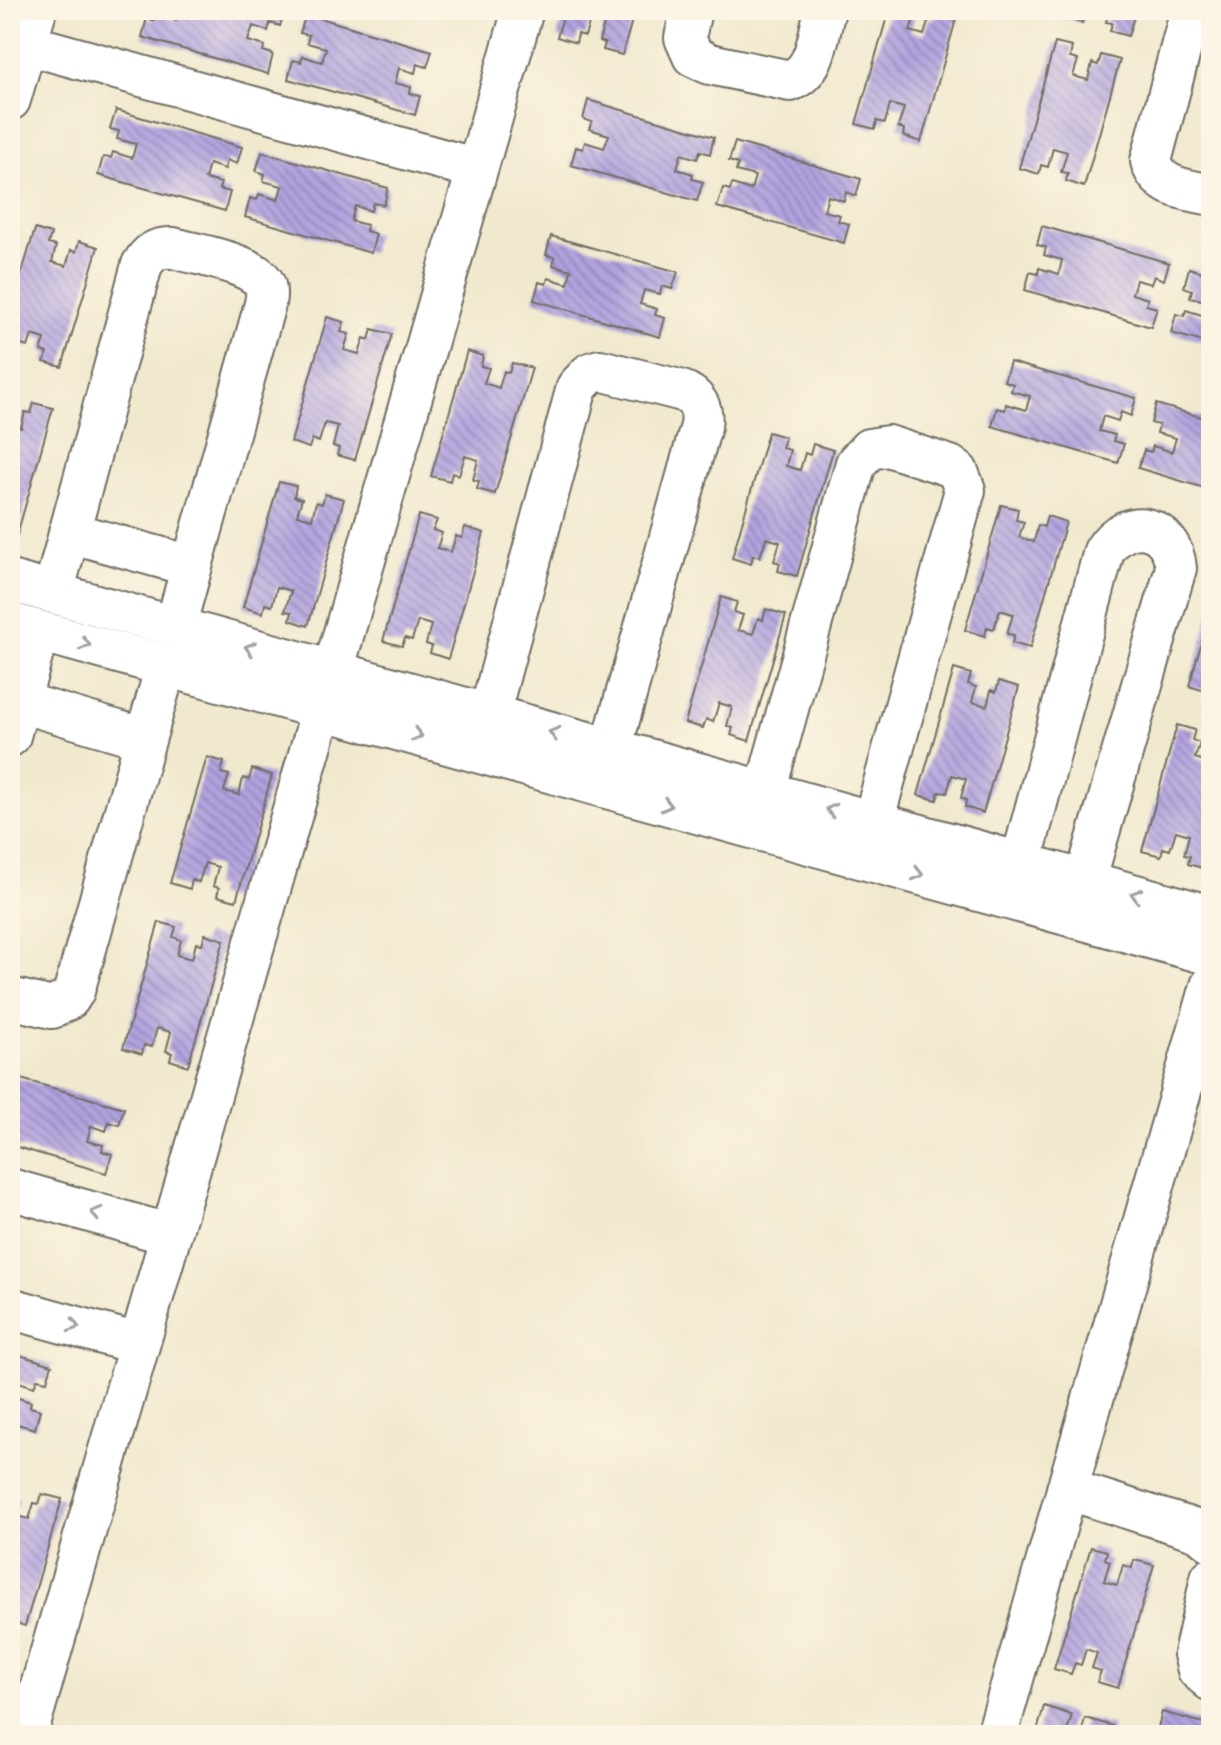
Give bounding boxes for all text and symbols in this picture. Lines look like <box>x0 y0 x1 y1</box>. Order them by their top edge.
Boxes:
one-way arrow <box>78 634 92 651</box>
one-way arrow <box>243 641 257 657</box>
one-way arrow <box>409 726 423 743</box>
one-way arrow <box>548 726 562 742</box>
one-way arrow <box>660 795 674 812</box>
one-way arrow <box>825 803 839 820</box>
one-way arrow <box>910 865 924 881</box>
one-way arrow <box>1129 888 1143 904</box>
one-way arrow <box>89 1206 103 1223</box>
one-way arrow <box>67 1317 80 1333</box>

